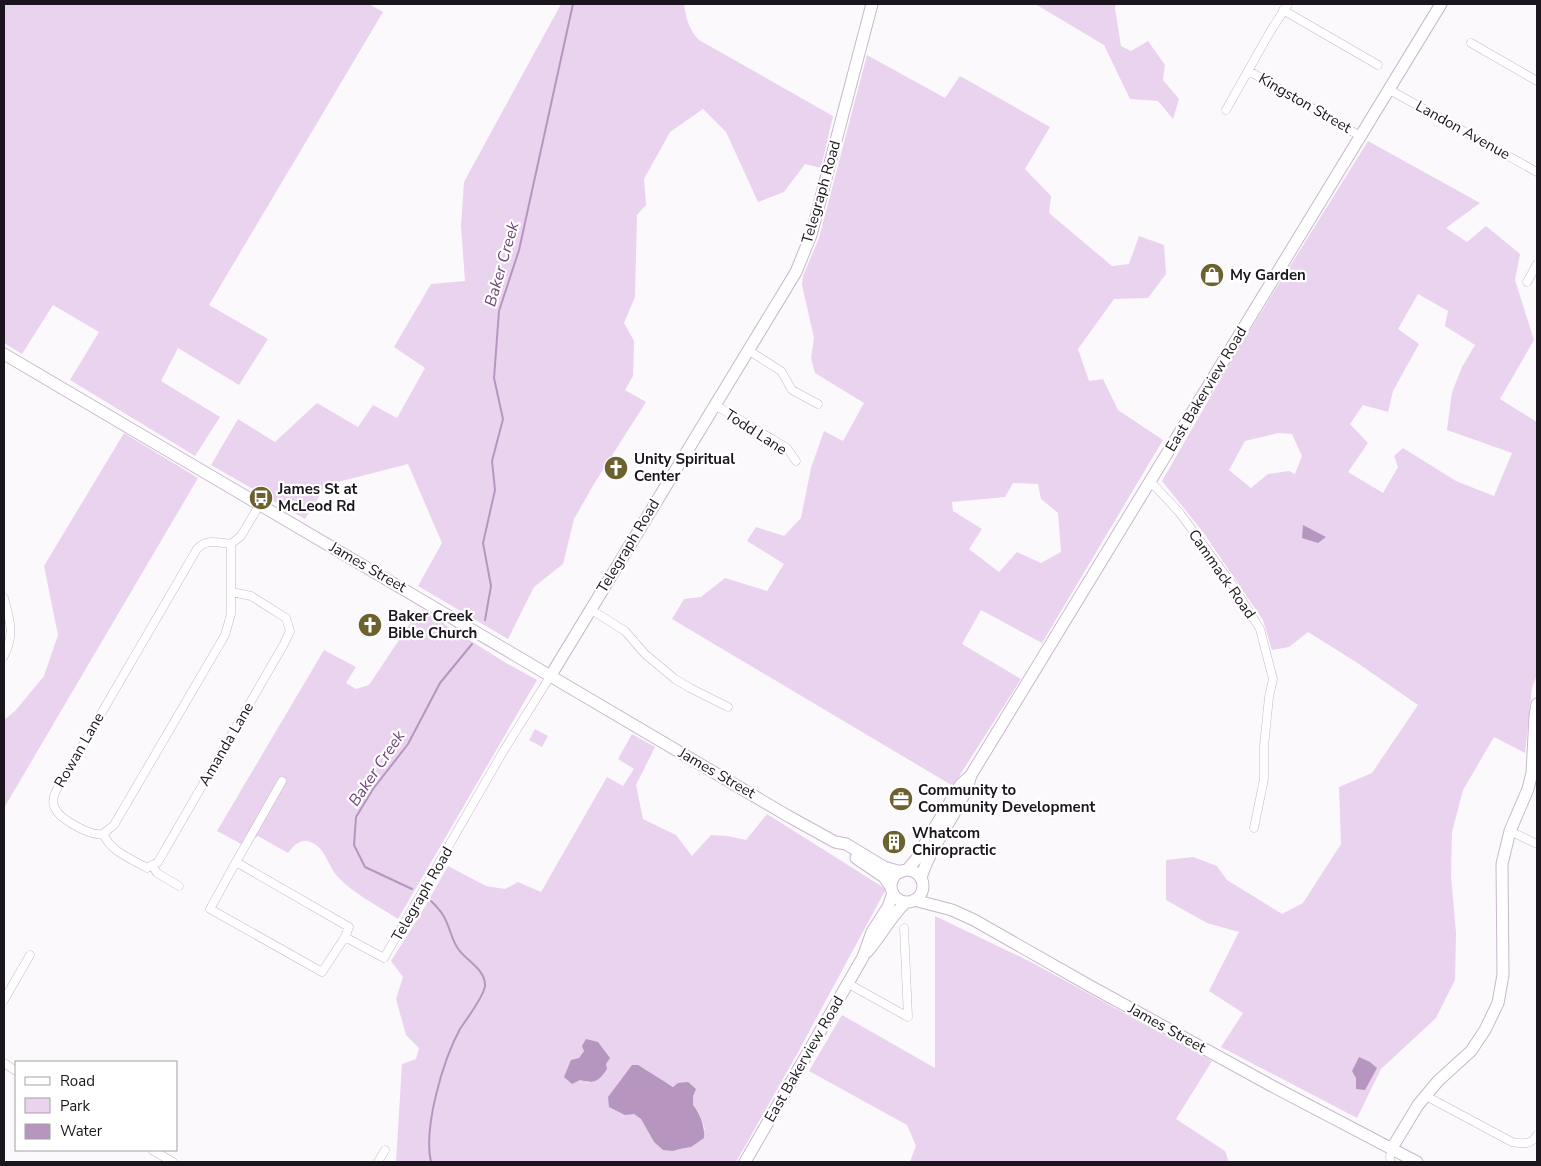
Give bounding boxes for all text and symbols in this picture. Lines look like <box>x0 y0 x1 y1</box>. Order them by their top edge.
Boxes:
street label: Kingston Street <box>1255 68 1356 138</box>
street label: Landon Avenue <box>1412 96 1514 164</box>
street label: Telegraph Road <box>797 138 845 246</box>
water label: Baker Creek <box>479 219 525 309</box>
shop icon: My Garden <box>1199 262 1225 288</box>
place label: My Garden <box>1230 265 1306 285</box>
street label: East Bakerview Road <box>1161 323 1251 455</box>
street label: Todd Lane <box>721 405 791 460</box>
place label: Unity Spiritual Center <box>634 449 735 486</box>
church icon: Unity Spiritual Center <box>603 455 629 481</box>
place label: James St at McLeod Rd <box>277 479 358 516</box>
bus stop icon: James St at McLeod Rd <box>248 485 274 511</box>
street label: Telegraph Road <box>592 495 664 597</box>
street label: Cammack Road <box>1184 525 1260 623</box>
street label: James Street <box>325 536 411 597</box>
place label: Baker Creek Bible Church <box>388 606 477 643</box>
church icon: Baker Creek Bible Church <box>357 612 383 638</box>
street label: Amanda Lane <box>194 699 258 789</box>
street label: Rowan Lane <box>49 709 109 791</box>
water label: Baker Creek <box>343 726 411 811</box>
street label: James Street <box>674 742 760 803</box>
place label: Community to Community Development <box>918 780 1095 817</box>
office icon: Community to Community Development <box>888 786 914 812</box>
place label: Whatcom Chiropractic <box>912 823 996 860</box>
building icon: Whatcom Chiropractic <box>881 829 907 855</box>
street label: Telegraph Road <box>387 843 457 945</box>
street label: East Bakerview Road <box>760 992 848 1126</box>
street label: James Street <box>1124 998 1210 1058</box>
legend <box>15 1061 178 1151</box>
text: Road <box>60 1071 95 1091</box>
text: Park <box>60 1096 90 1116</box>
text: Water <box>60 1121 103 1141</box>

